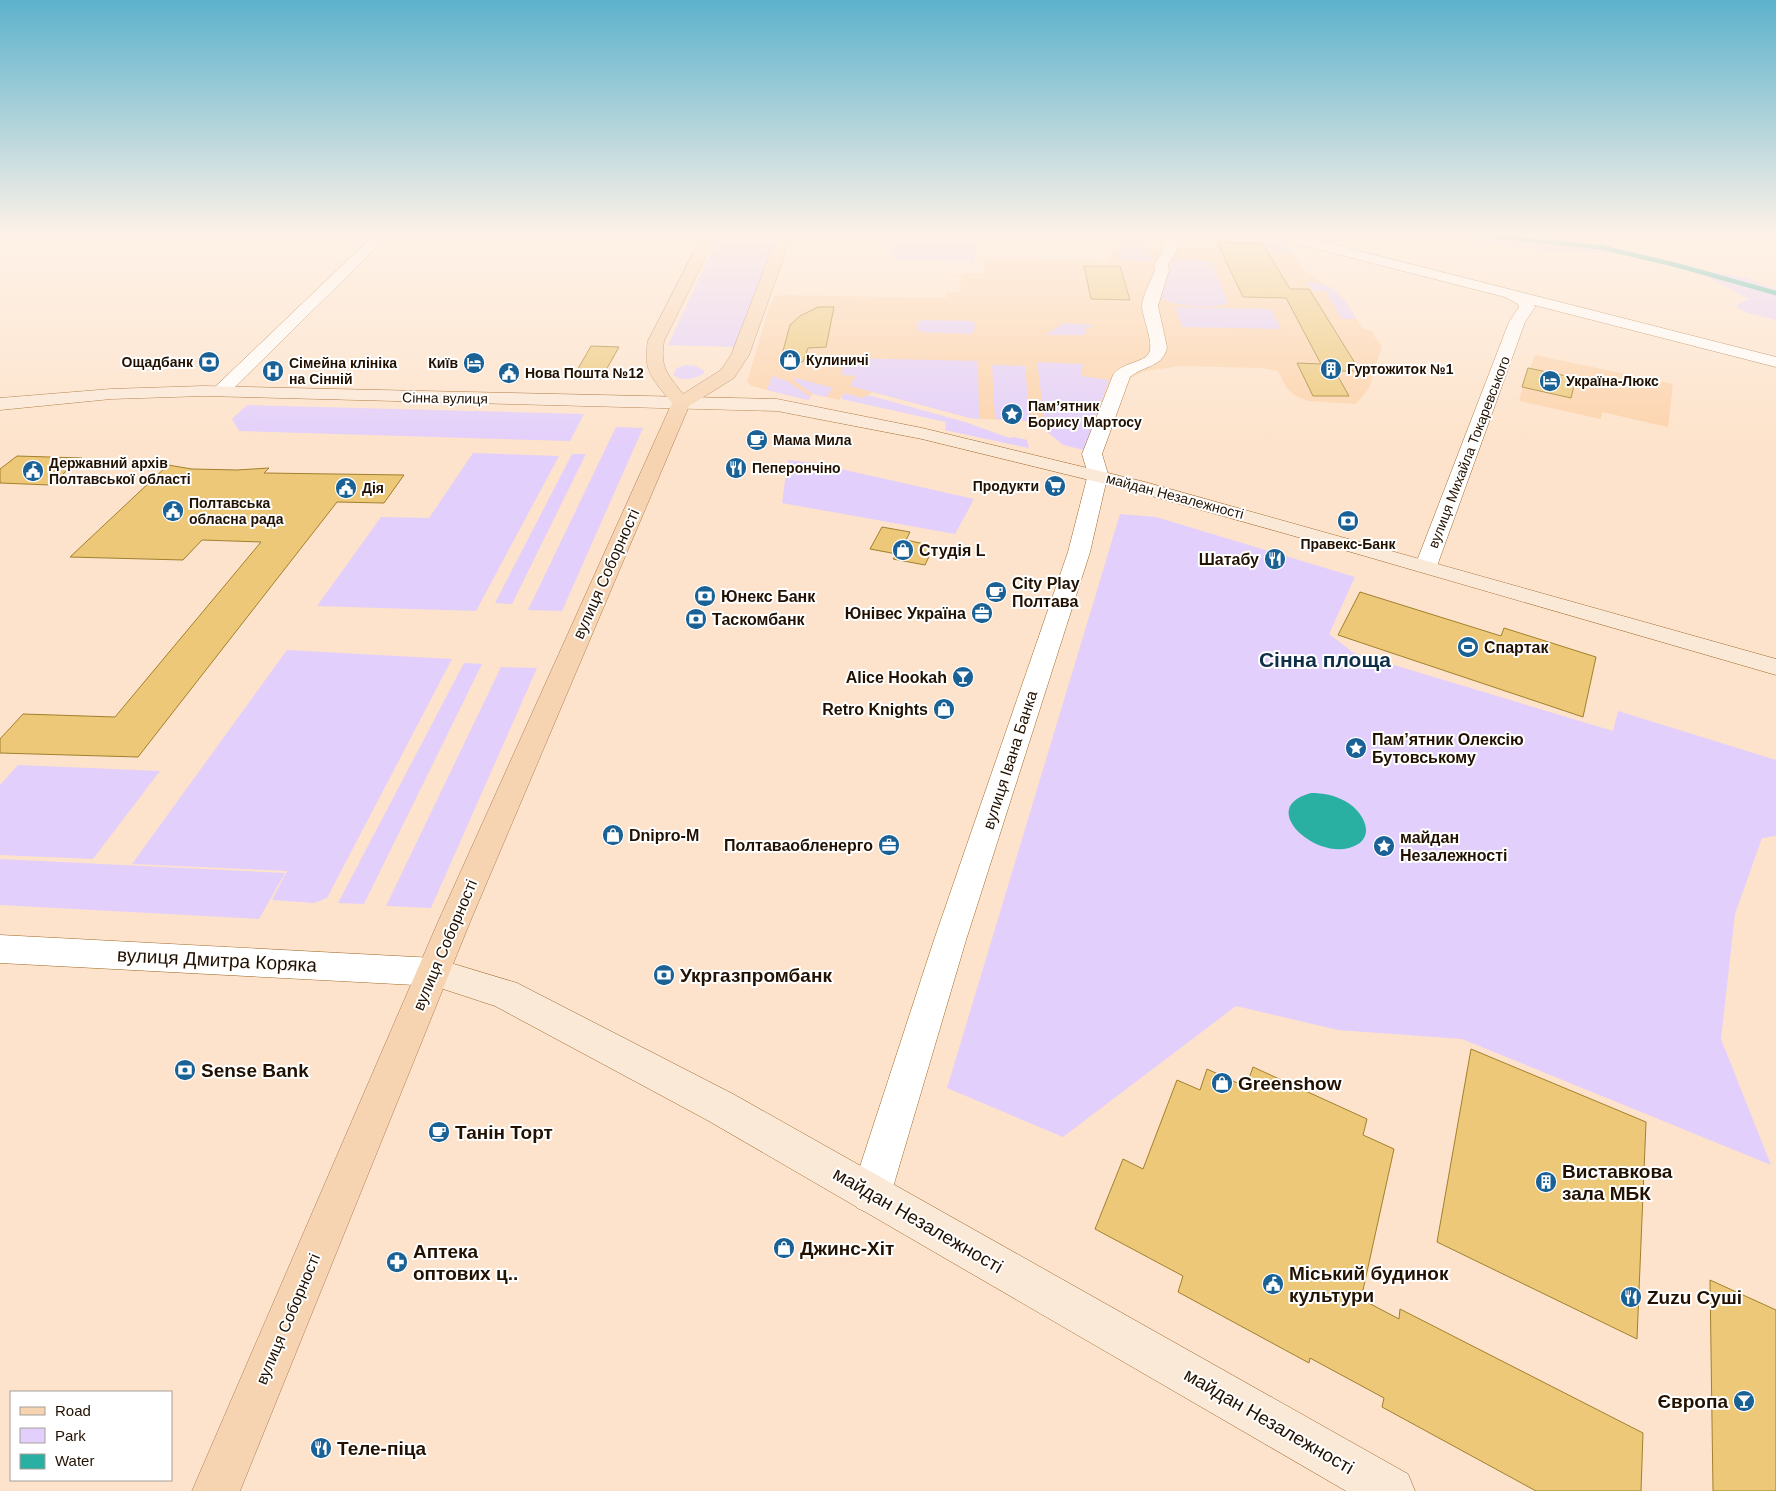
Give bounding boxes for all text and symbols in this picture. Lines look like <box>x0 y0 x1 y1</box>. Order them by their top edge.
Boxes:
shop icon: Кулиничі <box>778 348 802 372</box>
bank icon: Ощадбанк <box>197 350 221 374</box>
hotel icon: Київ <box>462 351 486 375</box>
place label: Кулиничі <box>806 352 869 368</box>
place label: Ощадбанк <box>122 354 194 370</box>
street label: вулиця Михайла Токаревського <box>1425 354 1513 550</box>
place label: Сімейна клініка на Сінній <box>289 355 397 387</box>
place label: Київ <box>428 355 458 371</box>
building icon: Гуртожиток №1 <box>1319 357 1343 381</box>
hospital icon: Сімейна клініка на Сінній <box>261 359 285 383</box>
public building icon: Нова Пошта №12 <box>497 361 521 385</box>
place label: Гуртожиток №1 <box>1347 361 1454 377</box>
place label: Нова Пошта №12 <box>525 365 644 381</box>
hotel icon: Україна-Люкс <box>1538 369 1562 393</box>
place label: Україна-Люкс <box>1566 373 1659 389</box>
street label: Сінна вулиця <box>402 389 488 407</box>
place label: Пам’ятник Борису Мартосу <box>1028 398 1142 430</box>
place icon: Пам’ятник Борису Мартосу <box>1000 402 1024 426</box>
cafe icon: Мама Мила <box>745 428 769 452</box>
place label: Мама Мила <box>773 432 852 448</box>
place label: Державний архів Полтавської області <box>49 455 191 487</box>
restaurant icon: Пеперончіно <box>724 456 748 480</box>
public building icon: Державний архів Полтавської області <box>21 459 45 483</box>
place label: Пеперончіно <box>752 460 841 476</box>
street label: майдан Незалежності <box>1104 470 1246 522</box>
supermarket icon: Продукти <box>1043 474 1067 498</box>
public building icon: Дія <box>334 476 358 500</box>
place label: Продукти <box>973 478 1039 494</box>
place label: Дія <box>362 480 384 496</box>
place label: Полтавська обласна рада <box>189 495 284 527</box>
public building icon: Полтавська обласна рада <box>161 499 185 523</box>
street label: вулиця Соборності <box>570 506 642 642</box>
bank icon: Правекс-Банк <box>1336 509 1360 533</box>
place label: Правекс-Банк <box>1300 536 1397 552</box>
shop icon: Студія L <box>891 538 915 562</box>
place label: Студія L <box>919 542 986 559</box>
restaurant icon: Шатабу <box>1263 547 1287 571</box>
place label: Шатабу <box>1199 551 1259 568</box>
place label: City Play Полтава <box>1012 575 1080 610</box>
cafe icon: City Play Полтава <box>984 580 1008 604</box>
bank icon: Юнекс Банк <box>693 584 717 608</box>
place label: Юнекс Банк <box>721 588 816 605</box>
office icon: Юнівес Україна <box>970 601 994 625</box>
place label: Юнівес Україна <box>845 605 966 622</box>
bank icon: Таскомбанк <box>684 607 708 631</box>
place label: Таскомбанк <box>712 611 806 628</box>
sports icon: Спартак <box>1456 635 1480 659</box>
place label: Спартак <box>1484 639 1549 656</box>
district label: Сінна площа <box>1259 648 1391 671</box>
bar icon: Alice Hookah <box>951 665 975 689</box>
place label: Alice Hookah <box>846 669 947 686</box>
street label: вулиця Івана Банка <box>980 688 1040 831</box>
shop icon: Retro Knights <box>932 697 956 721</box>
place label: Retro Knights <box>822 701 928 718</box>
place label: Пам’ятник Олексію Бутовському <box>1372 731 1524 766</box>
place icon: Пам’ятник Олексію Бутовському <box>1344 736 1368 760</box>
shop icon: Dnipro-M <box>601 823 625 847</box>
place label: Dnipro-M <box>629 827 699 844</box>
place label: майдан Незалежності <box>1400 829 1507 864</box>
office icon: Полтаваобленерго <box>877 833 901 857</box>
place icon: майдан Незалежності <box>1372 834 1396 858</box>
place label: Полтаваобленерго <box>724 837 873 854</box>
street label: вулиця Соборності <box>410 877 480 1013</box>
street label: вулиця Дмитра Коряка <box>117 944 318 976</box>
bank icon: Укргазпромбанк <box>652 963 676 987</box>
place label: Укргазпромбанк <box>680 965 832 986</box>
bank icon: Sense Bank <box>173 1058 197 1082</box>
place label: Sense Bank <box>201 1060 309 1081</box>
shop icon: Greenshow <box>1210 1071 1234 1095</box>
place label: Greenshow <box>1238 1073 1342 1094</box>
cafe icon: Танін Торт <box>427 1120 451 1144</box>
place label: Танін Торт <box>455 1122 553 1143</box>
place label: Виставкова зала МБК <box>1562 1161 1673 1204</box>
street label: майдан Незалежності <box>829 1163 1007 1277</box>
building icon: Виставкова зала МБК <box>1534 1170 1558 1194</box>
shop icon: Джинс-Хіт <box>772 1236 796 1260</box>
place label: Джинс-Хіт <box>800 1238 894 1259</box>
place label: Аптека оптових ц.. <box>413 1241 518 1284</box>
pharmacy icon: Аптека оптових ц.. <box>385 1250 409 1274</box>
street label: вулиця Соборності <box>253 1251 323 1387</box>
place label: Міський будинок культури <box>1289 1263 1449 1306</box>
public building icon: Міський будинок культури <box>1261 1272 1285 1296</box>
restaurant icon: Zuzu Суші <box>1619 1285 1643 1309</box>
place label: Zuzu Суші <box>1647 1287 1742 1308</box>
street label: майдан Незалежності <box>1180 1364 1358 1478</box>
bar icon: Європа <box>1732 1389 1756 1413</box>
legend <box>10 1391 172 1481</box>
place label: Європа <box>1658 1391 1728 1412</box>
text: Road <box>55 1402 91 1419</box>
text: Park <box>55 1427 86 1444</box>
restaurant icon: Теле-піца <box>309 1436 333 1460</box>
place label: Теле-піца <box>337 1438 427 1459</box>
text: Water <box>55 1452 94 1469</box>

